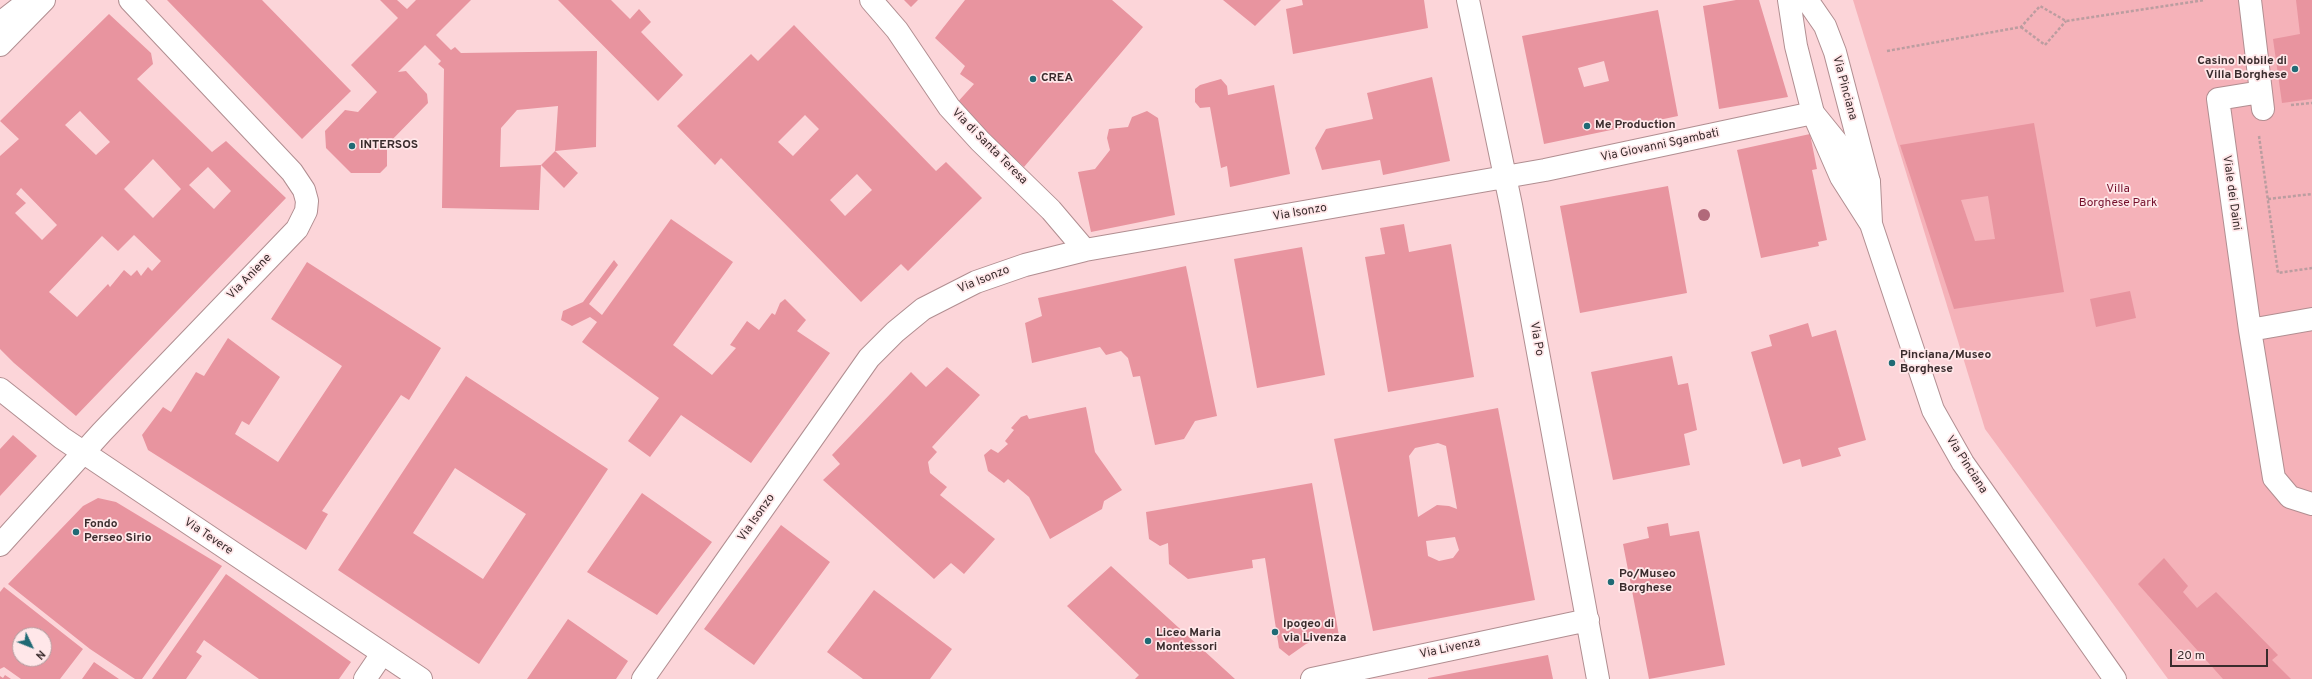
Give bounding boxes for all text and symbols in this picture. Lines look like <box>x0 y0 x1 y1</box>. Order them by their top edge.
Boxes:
street label: Via Pinciana <box>1828 54 1860 122</box>
place label: Casino Nobile di Villa Borghese <box>2197 55 2287 83</box>
marker: Casino Nobile di Villa Borghese <box>2290 64 2300 74</box>
place label: CREA <box>1041 72 1073 86</box>
marker: CREA <box>1028 74 1038 84</box>
street label: Via di Santa Teresa <box>948 106 1030 188</box>
place label: Me Production <box>1595 119 1676 133</box>
marker: Me Production <box>1582 121 1592 131</box>
street label: Via Giovanni Sgambati <box>1599 126 1721 166</box>
place label: INTERSOS <box>360 139 418 153</box>
marker: INTERSOS <box>347 141 357 151</box>
street label: Viale dei Daini <box>2219 154 2243 232</box>
park label: Villa Borghese Park <box>2079 183 2157 211</box>
street label: Via Isonzo <box>1272 201 1328 225</box>
street label: Via Aniene <box>225 251 275 303</box>
street label: Via Isonzo <box>956 263 1012 297</box>
street label: Via Po <box>1526 321 1546 357</box>
place label: Pinciana/Museo Borghese <box>1900 349 1991 377</box>
marker: Pinciana/Museo Borghese <box>1887 358 1897 368</box>
street label: Via Pinciana <box>1942 433 1990 497</box>
street label: Via Isonzo <box>735 491 779 545</box>
street label: Via Tevere <box>181 515 235 559</box>
place label: Fondo Perseo Sirio <box>84 518 152 546</box>
marker: Fondo Perseo Sirio <box>71 527 81 537</box>
place label: Po/Museo Borghese <box>1619 568 1676 596</box>
marker: Po/Museo Borghese <box>1606 577 1616 587</box>
place label: Ipogeo di via Livenza <box>1283 618 1347 646</box>
north arrow <box>12 627 52 667</box>
place label: Liceo Maria Montessori <box>1156 627 1221 655</box>
marker: Ipogeo di via Livenza <box>1270 627 1280 637</box>
marker: Liceo Maria Montessori <box>1143 636 1153 646</box>
street label: Via Livenza <box>1418 636 1482 662</box>
scale bar <box>2172 641 2270 667</box>
text: N <box>32 647 48 662</box>
text: 20 m <box>2177 648 2205 664</box>

